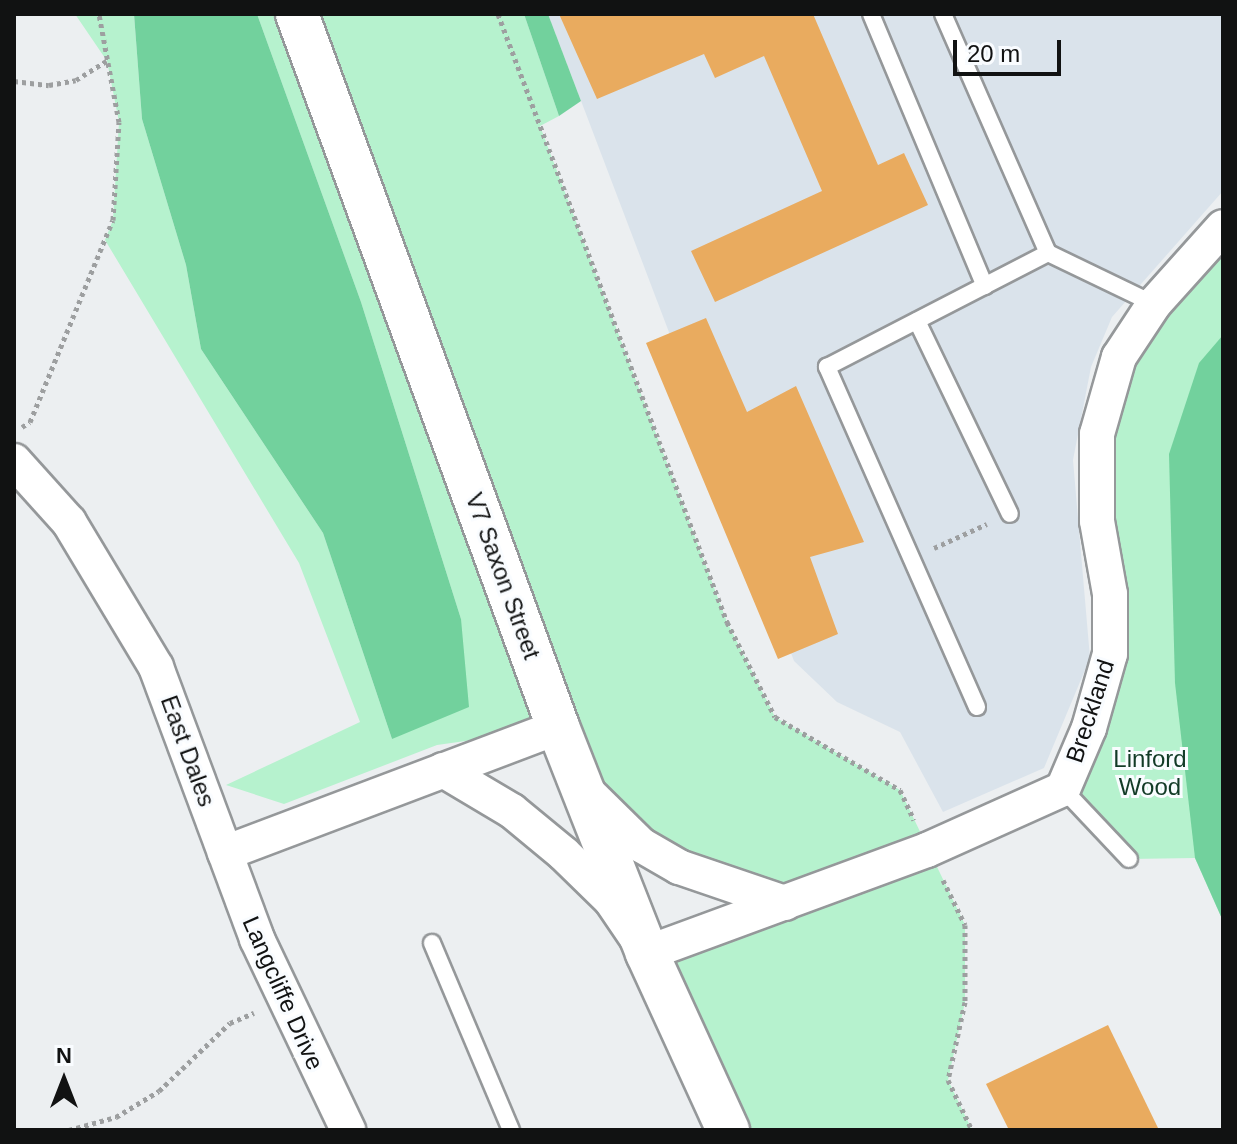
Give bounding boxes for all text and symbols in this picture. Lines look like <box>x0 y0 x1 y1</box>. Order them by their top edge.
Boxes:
scale bar <box>957 24 1065 74</box>
text: 20 m <box>967 40 1020 67</box>
street label: V7 Saxon Street <box>460 489 546 663</box>
street label: Breckland <box>1060 656 1120 766</box>
street label: East Dales <box>155 692 221 810</box>
park label: Linford Wood <box>1113 745 1187 801</box>
street label: Langcliffe Drive <box>236 912 330 1074</box>
north arrow <box>24 1040 104 1120</box>
text: N <box>56 1043 72 1068</box>

